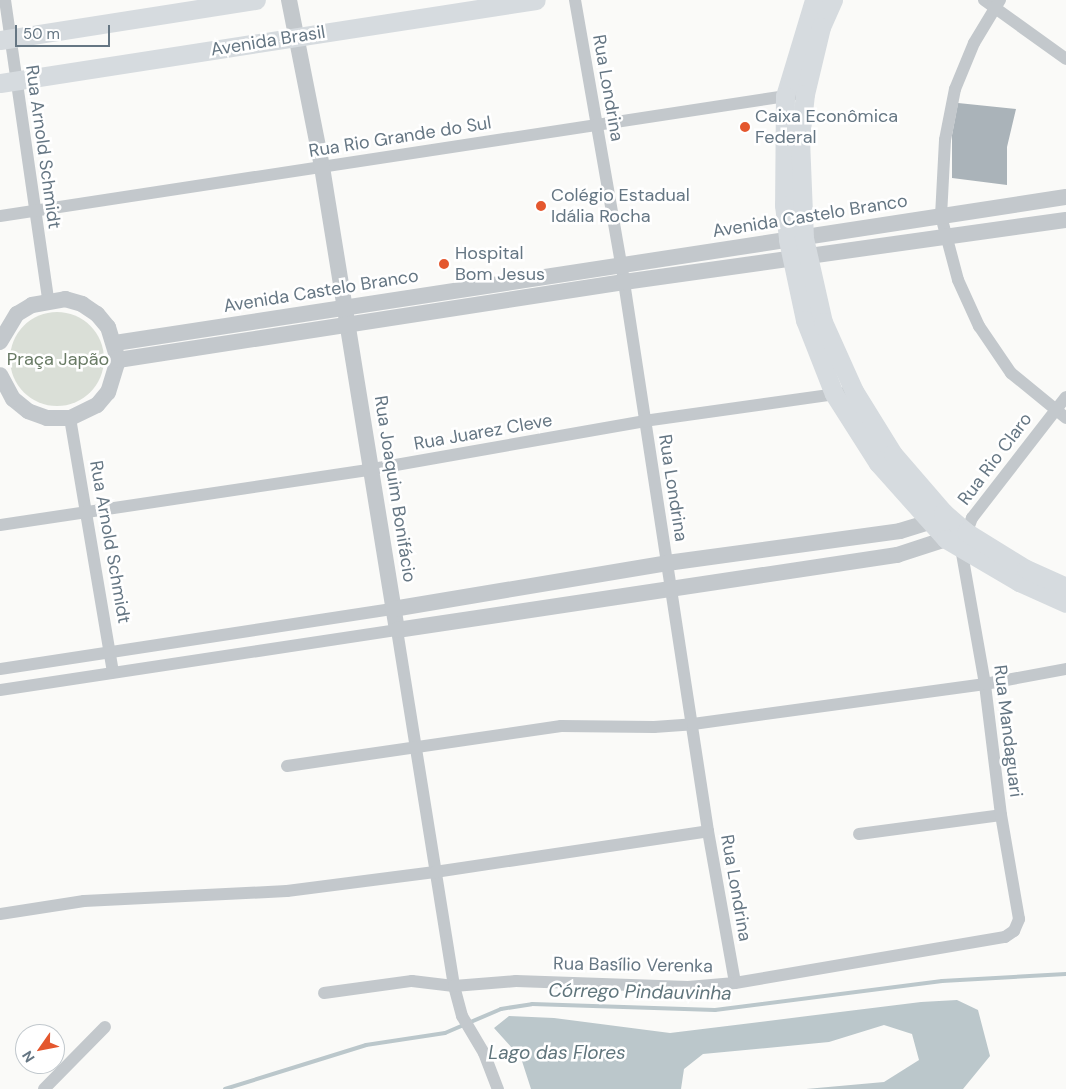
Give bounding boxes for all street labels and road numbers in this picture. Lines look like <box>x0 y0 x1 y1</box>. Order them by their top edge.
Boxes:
street label: Avenida Brasil <box>209 21 327 61</box>
street label: Rua Londrina <box>588 33 628 143</box>
street label: Rua Arnold Schmidt <box>21 64 65 230</box>
street label: Rua Rio Grande do Sul <box>307 112 493 162</box>
street label: Avenida Castelo Branco <box>711 190 909 242</box>
street label: Avenida Castelo Branco <box>222 265 420 317</box>
street label: Rua Joaquim Bonifácio <box>370 394 420 584</box>
street label: Rua Juarez Cleve <box>412 409 554 455</box>
street label: Rua Rio Claro <box>953 409 1037 509</box>
street label: Rua Londrina <box>654 433 692 543</box>
street label: Rua Arnold Schmidt <box>85 459 135 625</box>
street label: Rua Mandaguari <box>989 664 1027 798</box>
street label: Rua Londrina <box>716 833 756 943</box>
street label: Rua Basílio Verenka <box>553 953 713 977</box>

